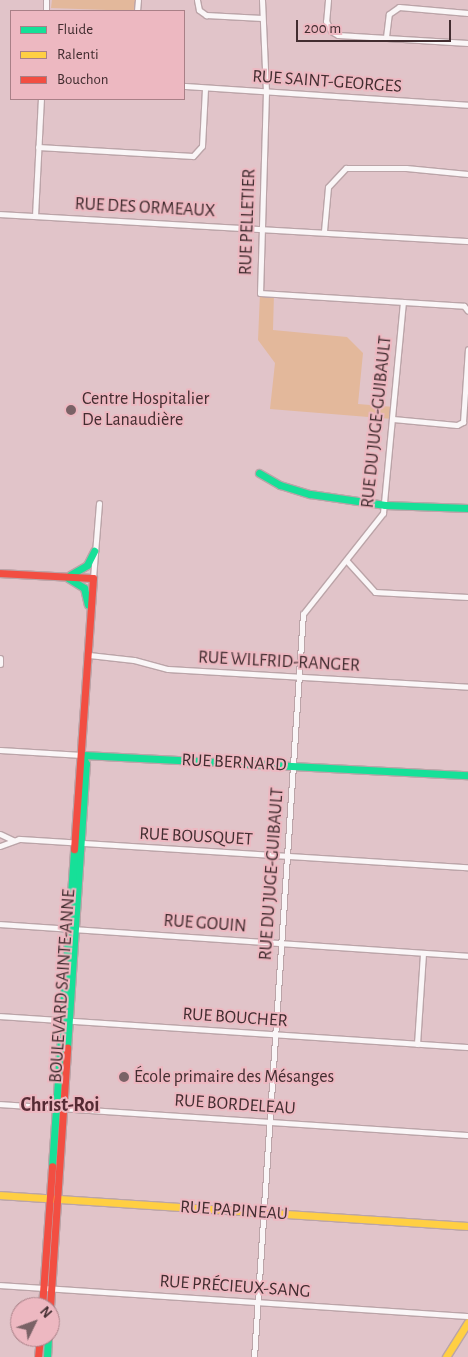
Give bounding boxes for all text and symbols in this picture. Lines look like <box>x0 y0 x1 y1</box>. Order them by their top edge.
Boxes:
legend <box>10 10 185 100</box>
scale bar <box>298 10 453 42</box>
text: 200 m <box>304 21 341 36</box>
text: Fluide <box>57 22 93 37</box>
text: Ralenti <box>57 47 99 62</box>
street label: RUE SAINT-GEORGES <box>252 66 402 98</box>
text: Bouchon <box>57 72 108 87</box>
street label: RUE PELLETIER <box>235 168 261 276</box>
street label: RUE DES ORMEAUX <box>74 194 216 222</box>
street label: RUE DU JUGE-GUIBAULT <box>357 335 397 509</box>
place label: Centre Hospitalier De Lanaudière <box>82 389 209 432</box>
marker: Centre Hospitalier De Lanaudière <box>64 403 78 417</box>
street label: RUE WILFRID-RANGER <box>198 647 360 677</box>
street label: RUE BERNARD <box>181 749 287 777</box>
street label: RUE DU JUGE-GUIBAULT <box>255 787 289 961</box>
street label: RUE BOUSQUET <box>139 823 253 851</box>
street label: BOULEVARD SAINTE-ANNE <box>45 888 81 1084</box>
street label: RUE GOUIN <box>163 910 247 938</box>
street label: RUE BOUCHER <box>182 1004 288 1032</box>
place label: École primaire des Mésanges <box>134 1066 334 1088</box>
marker: École primaire des Mésanges <box>118 1071 130 1083</box>
street label: RUE BORDELEAU <box>174 1090 296 1120</box>
district label: Christ-Roi <box>20 1093 100 1117</box>
street label: RUE PAPINEAU <box>179 1196 289 1226</box>
street label: RUE PRÉCIEUX-SANG <box>159 1271 311 1303</box>
north arrow <box>10 1297 60 1347</box>
text: N <box>37 1304 54 1321</box>

